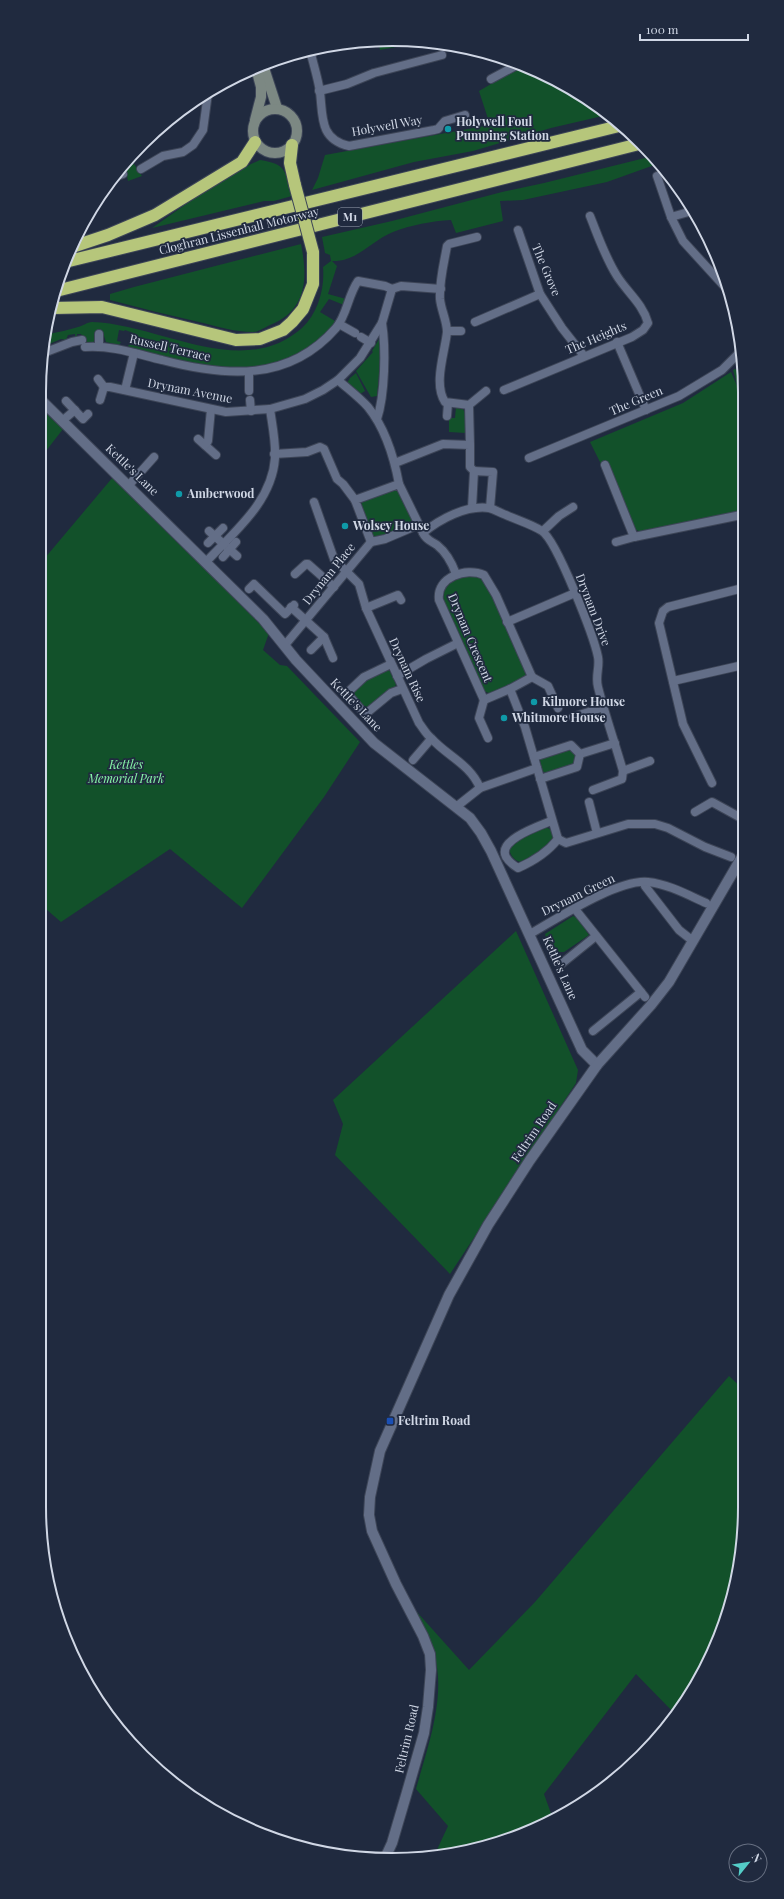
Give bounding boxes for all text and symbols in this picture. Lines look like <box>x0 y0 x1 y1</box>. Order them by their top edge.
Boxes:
scale bar <box>640 16 748 42</box>
text: 100 m <box>646 21 679 37</box>
street label: Holywell Way <box>350 111 424 139</box>
place label: Holywell Foul Pumping Station <box>456 113 550 143</box>
marker: Holywell Foul Pumping Station <box>443 124 453 134</box>
street label: Cloghran Lissenhall Motorway <box>157 202 321 258</box>
road number: M1 <box>338 208 362 226</box>
street label: The Grove <box>529 241 565 298</box>
street label: The Heights <box>563 317 629 357</box>
street label: Russell Terrace <box>128 330 212 364</box>
street label: Drynam Avenue <box>146 374 234 406</box>
street label: The Green <box>607 382 665 418</box>
street label: Kettle's Lane <box>103 440 163 499</box>
place label: Amberwood <box>186 485 254 501</box>
marker: Amberwood <box>174 489 184 499</box>
place label: Wolsey House <box>352 517 429 533</box>
marker: Wolsey House <box>340 521 350 531</box>
street label: Drynam Place <box>298 539 358 608</box>
street label: Drynam Drive <box>573 571 615 648</box>
street label: Drynam Crescent <box>445 591 497 685</box>
street label: Drynam Rise <box>386 635 430 704</box>
street label: Kettle's Lane <box>327 674 386 734</box>
place label: Kilmore House <box>542 693 625 709</box>
marker: Kilmore House <box>529 697 539 707</box>
place label: Whitmore House <box>511 709 606 725</box>
marker: Whitmore House <box>499 713 509 723</box>
park label: Kettles Memorial Park <box>87 756 164 786</box>
street label: Drynam Green <box>538 869 617 919</box>
street label: Kettle's Lane <box>540 933 582 1002</box>
street label: Feltrim Road <box>507 1098 559 1165</box>
place label: Feltrim Road <box>398 1412 470 1428</box>
marker: Feltrim Road <box>385 1416 395 1426</box>
street label: Feltrim Road <box>390 1703 422 1775</box>
north arrow <box>728 1843 768 1883</box>
text: N <box>749 1851 766 1865</box>

